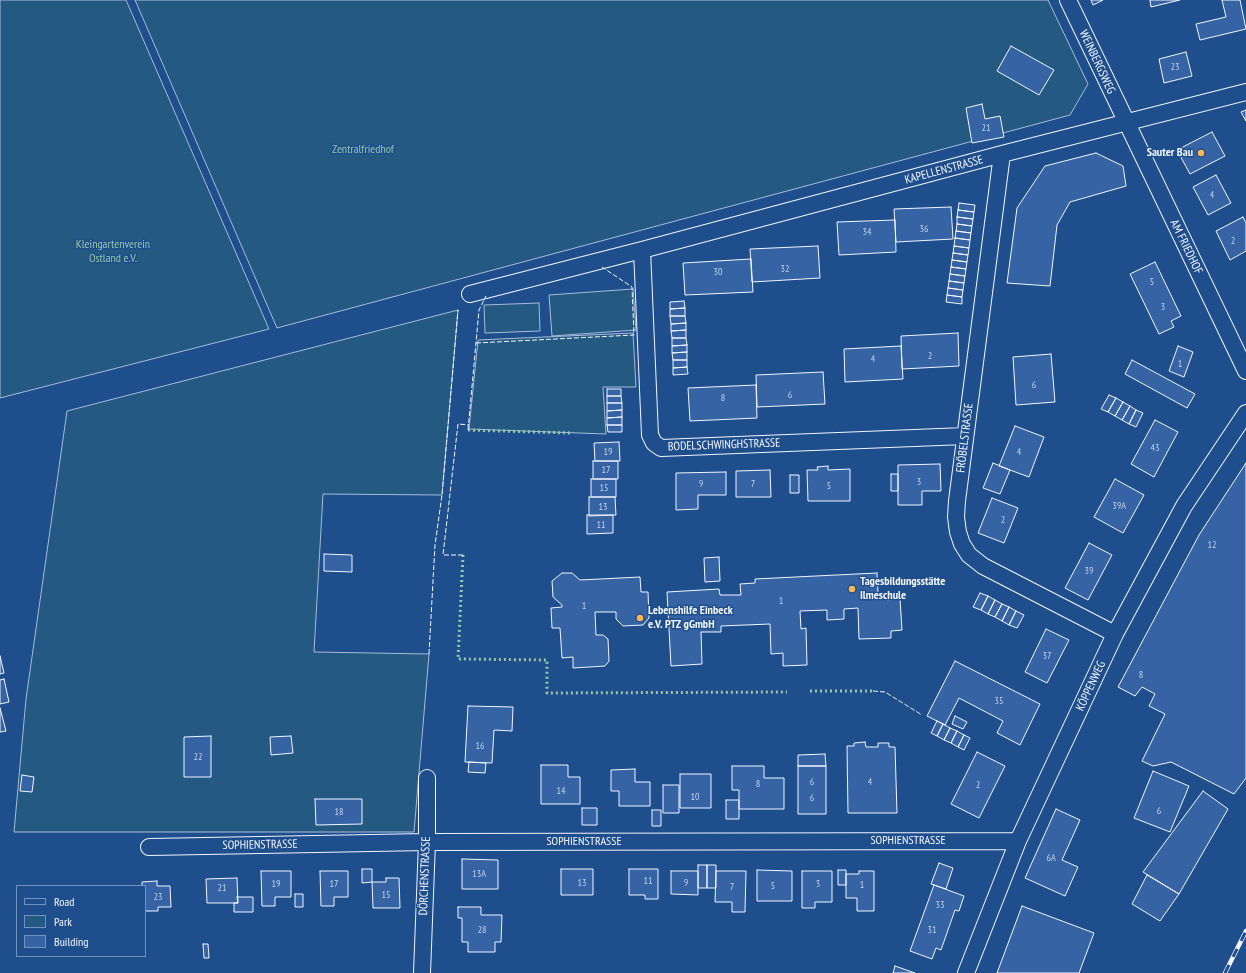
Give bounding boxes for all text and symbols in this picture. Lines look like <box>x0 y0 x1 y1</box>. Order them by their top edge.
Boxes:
street label: WEINBERGSWEG <box>1076 28 1118 96</box>
house number: 23 <box>1171 61 1179 73</box>
house number: 21 <box>982 122 990 134</box>
park label: Zentralfriedhof <box>332 143 394 157</box>
place label: Sauter Bau <box>1147 146 1193 160</box>
marker: Sauter Bau <box>1196 148 1206 158</box>
street label: KAPELLENSTRASSE <box>903 153 985 187</box>
house number: 4 <box>1210 189 1214 201</box>
street label: AM FRIEDHOF <box>1167 217 1205 277</box>
house number: 36 <box>920 223 928 235</box>
house number: 34 <box>863 226 871 238</box>
house number: 2 <box>1231 235 1235 247</box>
park label: Kleingartenverein Ostland e.V. <box>76 238 150 266</box>
house number: 32 <box>781 263 789 275</box>
house number: 30 <box>714 266 722 278</box>
house number: 5 <box>1150 276 1154 288</box>
house number: 3 <box>1161 301 1165 313</box>
house number: 2 <box>928 350 932 362</box>
house number: 4 <box>871 353 875 365</box>
house number: 1 <box>1178 358 1182 370</box>
house number: 6 <box>1032 379 1036 391</box>
house number: 6 <box>788 389 792 401</box>
house number: 8 <box>721 392 725 404</box>
street label: FRÖBELSTRASSE <box>954 402 976 474</box>
street label: BODELSCHWINGHSTRASSE <box>668 436 780 454</box>
house number: 43 <box>1151 442 1159 454</box>
house number: 19 <box>604 446 612 458</box>
house number: 4 <box>1017 446 1021 458</box>
house number: 17 <box>602 464 610 476</box>
house number: 3 <box>917 476 921 488</box>
house number: 9 <box>699 478 703 490</box>
house number: 7 <box>751 478 755 490</box>
house number: 5 <box>827 480 831 492</box>
house number: 15 <box>600 482 608 494</box>
house number: 39A <box>1112 500 1126 512</box>
house number: 13 <box>599 501 607 513</box>
house number: 2 <box>1001 514 1005 526</box>
house number: 11 <box>597 519 605 531</box>
house number: 12 <box>1208 539 1216 551</box>
house number: 39 <box>1085 565 1093 577</box>
place label: Tagesbildungsstätte Ilmeschule <box>860 575 945 603</box>
marker: Tagesbildungsstätte Ilmeschule <box>847 584 857 594</box>
house number: 1 <box>779 595 783 607</box>
house number: 1 <box>582 600 586 612</box>
place label: Lebenshilfe Einbeck e.V. PTZ gGmbH <box>648 604 733 632</box>
marker: Lebenshilfe Einbeck e.V. PTZ gGmbH <box>635 613 645 623</box>
house number: 37 <box>1043 650 1051 662</box>
street label: KÖPPENWEG <box>1073 659 1109 713</box>
house number: 8 <box>1139 669 1143 681</box>
house number: 35 <box>995 695 1003 707</box>
house number: 16 <box>476 740 484 752</box>
house number: 22 <box>194 751 202 763</box>
house number: 6 <box>810 776 814 788</box>
house number: 4 <box>868 776 872 788</box>
house number: 8 <box>756 778 760 790</box>
house number: 2 <box>976 779 980 791</box>
house number: 14 <box>557 785 565 797</box>
house number: 10 <box>691 791 699 803</box>
house number: 6 <box>810 792 814 804</box>
house number: 6 <box>1157 805 1161 817</box>
house number: 18 <box>335 806 343 818</box>
street label: SOPHIENSTRASSE <box>870 834 946 848</box>
street label: SOPHIENSTRASSE <box>546 835 622 849</box>
street label: DÖRCHENSTRASSE <box>416 836 434 916</box>
street label: SOPHIENSTRASSE <box>222 837 298 853</box>
house number: 6A <box>1046 852 1056 864</box>
house number: 13A <box>472 868 486 880</box>
house number: 11 <box>644 875 652 887</box>
house number: 13 <box>578 877 586 889</box>
house number: 9 <box>684 877 688 889</box>
house number: 19 <box>272 878 280 890</box>
house number: 17 <box>330 878 338 890</box>
house number: 3 <box>816 878 820 890</box>
house number: 1 <box>860 879 864 891</box>
house number: 5 <box>771 880 775 892</box>
house number: 7 <box>730 881 734 893</box>
house number: 21 <box>218 882 226 894</box>
legend <box>16 885 146 957</box>
house number: 15 <box>382 889 390 901</box>
house number: 23 <box>154 891 162 903</box>
text: Road <box>54 894 74 909</box>
house number: 33 <box>936 899 944 911</box>
text: Park <box>54 914 72 929</box>
house number: 28 <box>478 924 486 936</box>
house number: 31 <box>928 924 936 936</box>
text: Building <box>54 934 89 949</box>

